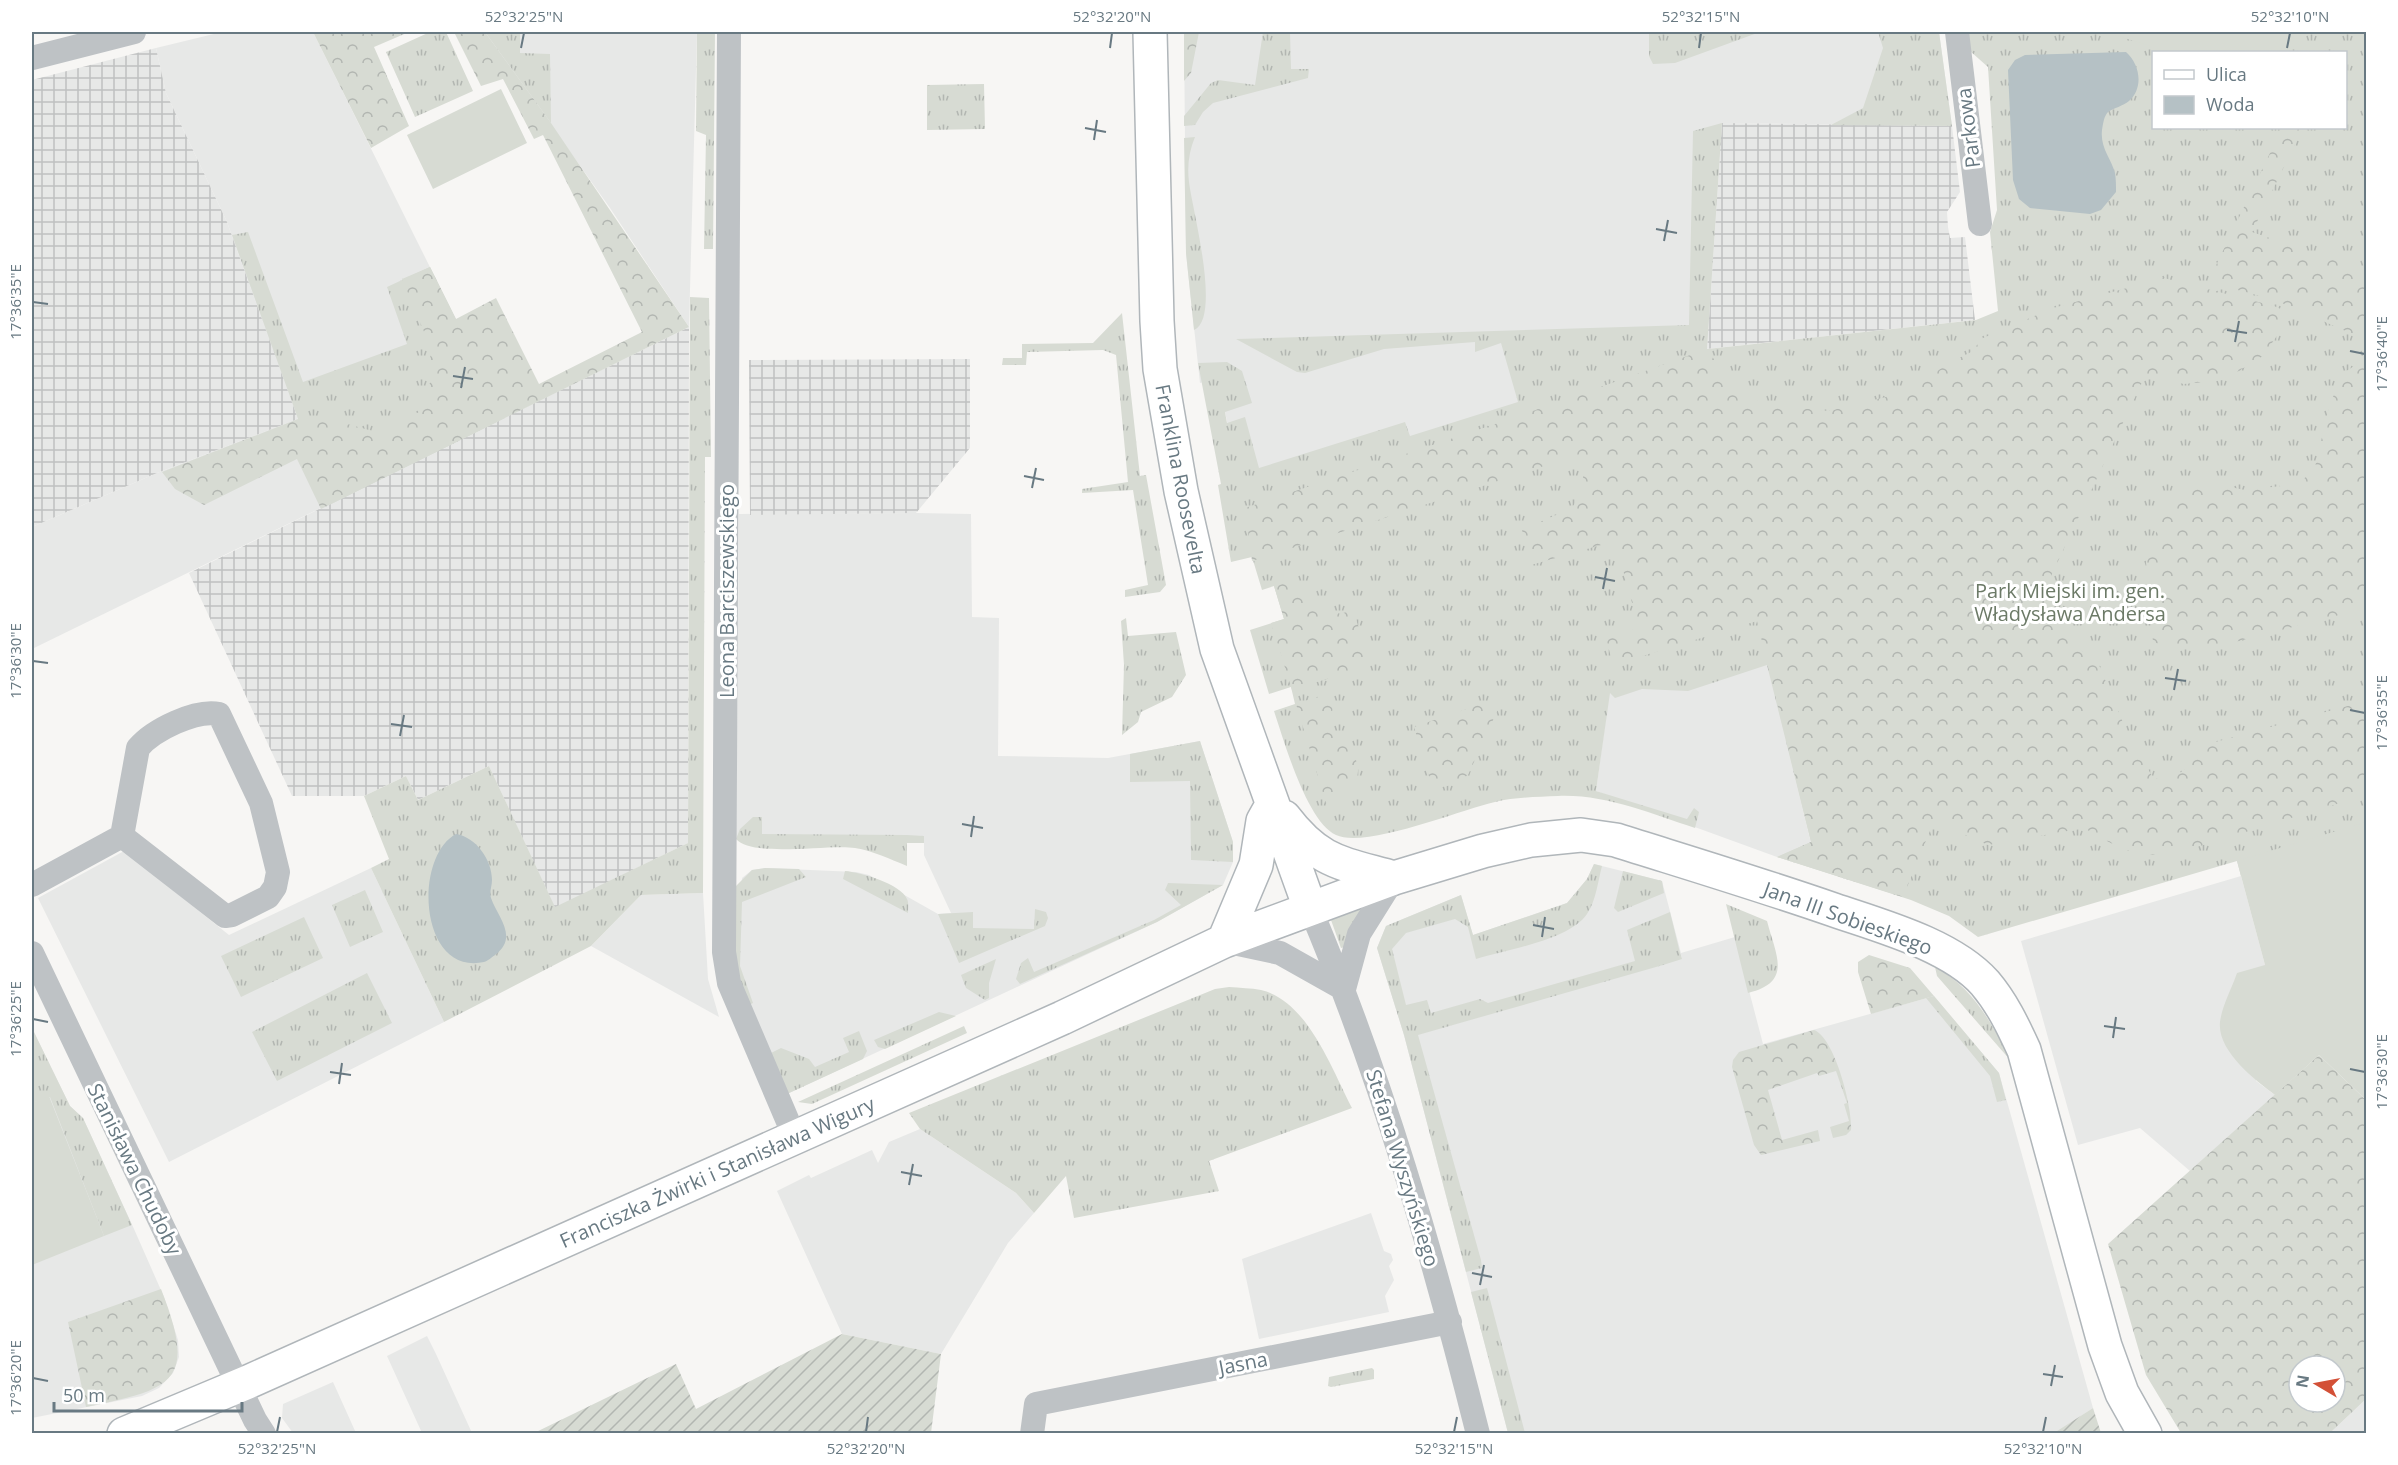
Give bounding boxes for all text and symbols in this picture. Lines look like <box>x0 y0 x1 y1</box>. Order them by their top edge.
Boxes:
text: 52°32'25"N <box>485 6 563 26</box>
text: 52°32'20"N <box>1073 6 1151 26</box>
text: 52°32'15"N <box>1662 6 1740 26</box>
text: 52°32'10"N <box>2251 6 2329 26</box>
legend <box>2152 51 2347 129</box>
text: Ulica <box>2206 62 2247 86</box>
street label: Parkowa <box>1950 86 1986 170</box>
text: Woda <box>2206 92 2254 116</box>
text: 17°36'35"E <box>5 264 25 340</box>
text: 17°36'40"E <box>2371 316 2391 392</box>
street label: Franklina Roosevelta <box>1149 382 1213 576</box>
street label: Leona Barciszewskiego <box>713 484 740 698</box>
park label: Park Miejski im. gen. Władysława Andersa <box>1974 577 2166 627</box>
text: 17°36'30"E <box>5 623 25 699</box>
text: 17°36'35"E <box>2371 675 2391 751</box>
street label: Jana III Sobieskiego <box>1758 874 1936 961</box>
text: 17°36'25"E <box>5 981 25 1057</box>
text: 17°36'30"E <box>2371 1034 2391 1110</box>
street label: Stefana Wyszyńskiego <box>1360 1066 1446 1270</box>
street label: Stanisława Chudoby <box>82 1079 189 1260</box>
street label: Franciszka Żwirki i Stanisława Wigury <box>555 1090 880 1254</box>
text: 17°36'20"E <box>5 1340 25 1416</box>
street label: Jasna <box>1214 1345 1270 1381</box>
north arrow <box>2287 1354 2347 1414</box>
text: N <box>2290 1373 2314 1390</box>
scale bar <box>54 1375 242 1413</box>
text: 50 m <box>63 1383 105 1407</box>
text: 52°32'25"N <box>238 1438 316 1458</box>
text: 52°32'20"N <box>827 1438 905 1458</box>
text: 52°32'15"N <box>1415 1438 1493 1458</box>
text: 52°32'10"N <box>2004 1438 2082 1458</box>

